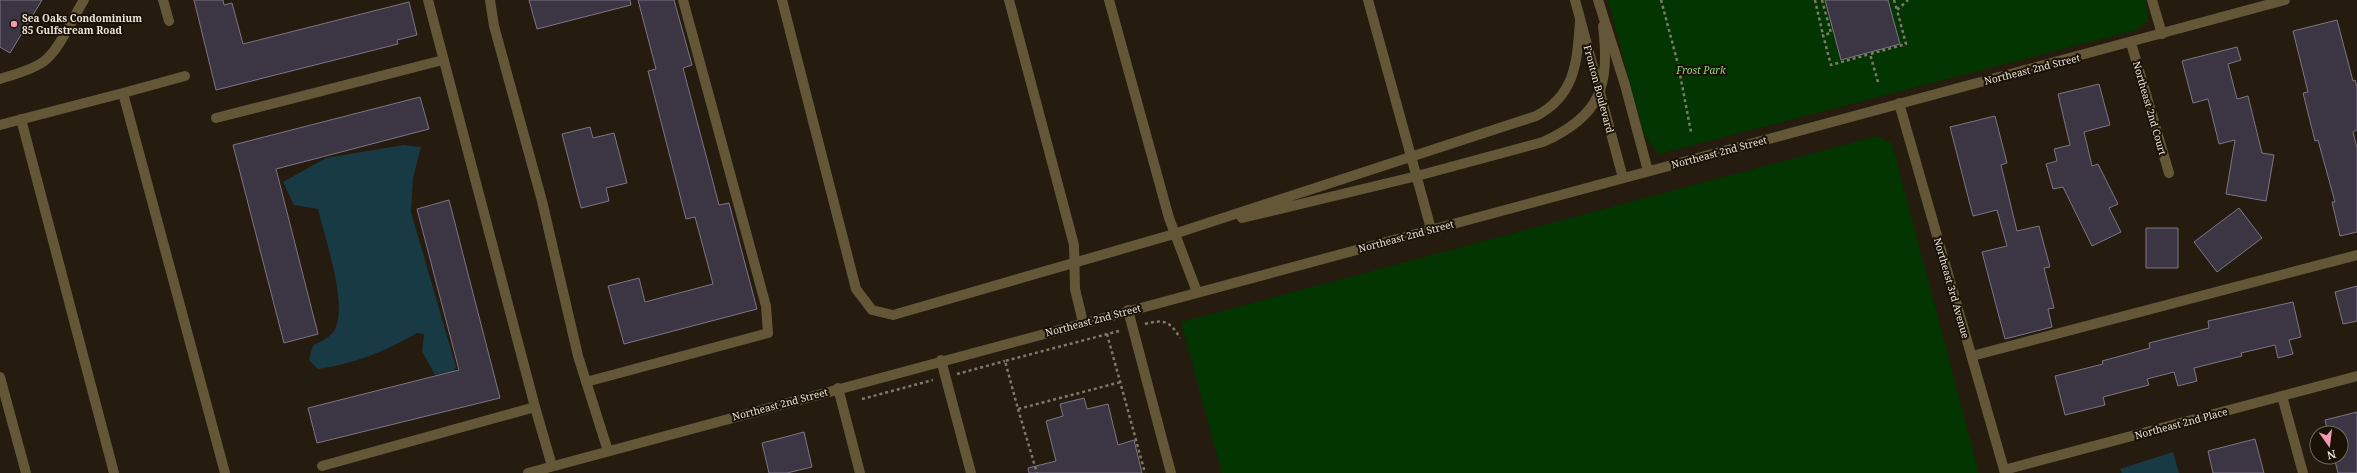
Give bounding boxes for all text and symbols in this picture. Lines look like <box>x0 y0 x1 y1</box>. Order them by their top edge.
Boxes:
place label: Sea Oaks Condominium 85 Gulfstream Road <box>22 11 142 37</box>
marker: Sea Oaks Condominium 85 Gulfstream Road <box>9 19 19 29</box>
street label: Fronton Boulevard <box>1581 43 1617 135</box>
street label: Northeast 2nd Street <box>1983 50 2082 88</box>
street label: Northeast 2nd Court <box>2130 60 2170 157</box>
park label: Frost Park <box>1675 63 1726 77</box>
street label: Northeast 2nd Street <box>1670 132 1769 171</box>
street label: Northeast 2nd Street <box>1357 216 1456 255</box>
street label: Northeast 3rd Avenue <box>1931 236 1973 340</box>
street label: Northeast 2nd Street <box>1044 300 1143 339</box>
street label: Northeast 2nd Street <box>731 384 830 423</box>
street label: Northeast 2nd Place <box>2133 404 2229 442</box>
north arrow <box>2309 425 2349 465</box>
text: N <box>2325 447 2338 464</box>

